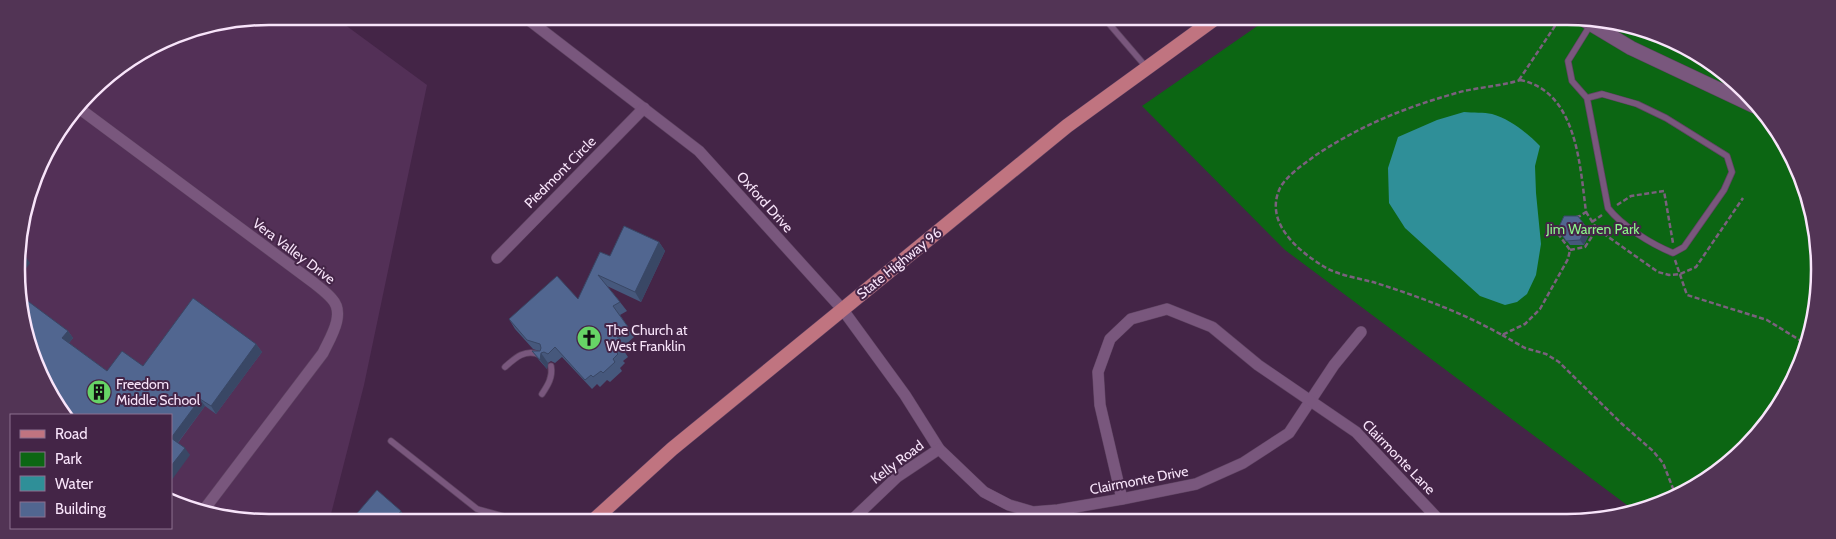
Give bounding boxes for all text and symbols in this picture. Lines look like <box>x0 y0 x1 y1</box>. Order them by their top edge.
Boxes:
street label: Piedmont Circle <box>520 132 600 212</box>
street label: Oxford Drive <box>733 168 797 236</box>
street label: Vera Valley Drive <box>249 214 339 288</box>
park label: Jim Warren Park <box>1545 220 1640 238</box>
street label: State Highway 96 <box>853 223 945 303</box>
place label: The Church at West Franklin <box>606 321 688 355</box>
church icon: The Church at West Franklin <box>576 325 602 351</box>
place label: Freedom Middle School <box>116 375 201 409</box>
building icon: Freedom Middle School <box>86 379 112 405</box>
legend <box>10 414 172 529</box>
street label: Clairmonte Lane <box>1359 416 1439 498</box>
text: Road <box>55 425 88 443</box>
street label: Kelly Road <box>867 436 927 488</box>
text: Park <box>55 450 82 468</box>
street label: Clairmonte Drive <box>1088 462 1190 498</box>
text: Water <box>55 475 93 493</box>
text: Building <box>55 500 106 518</box>

